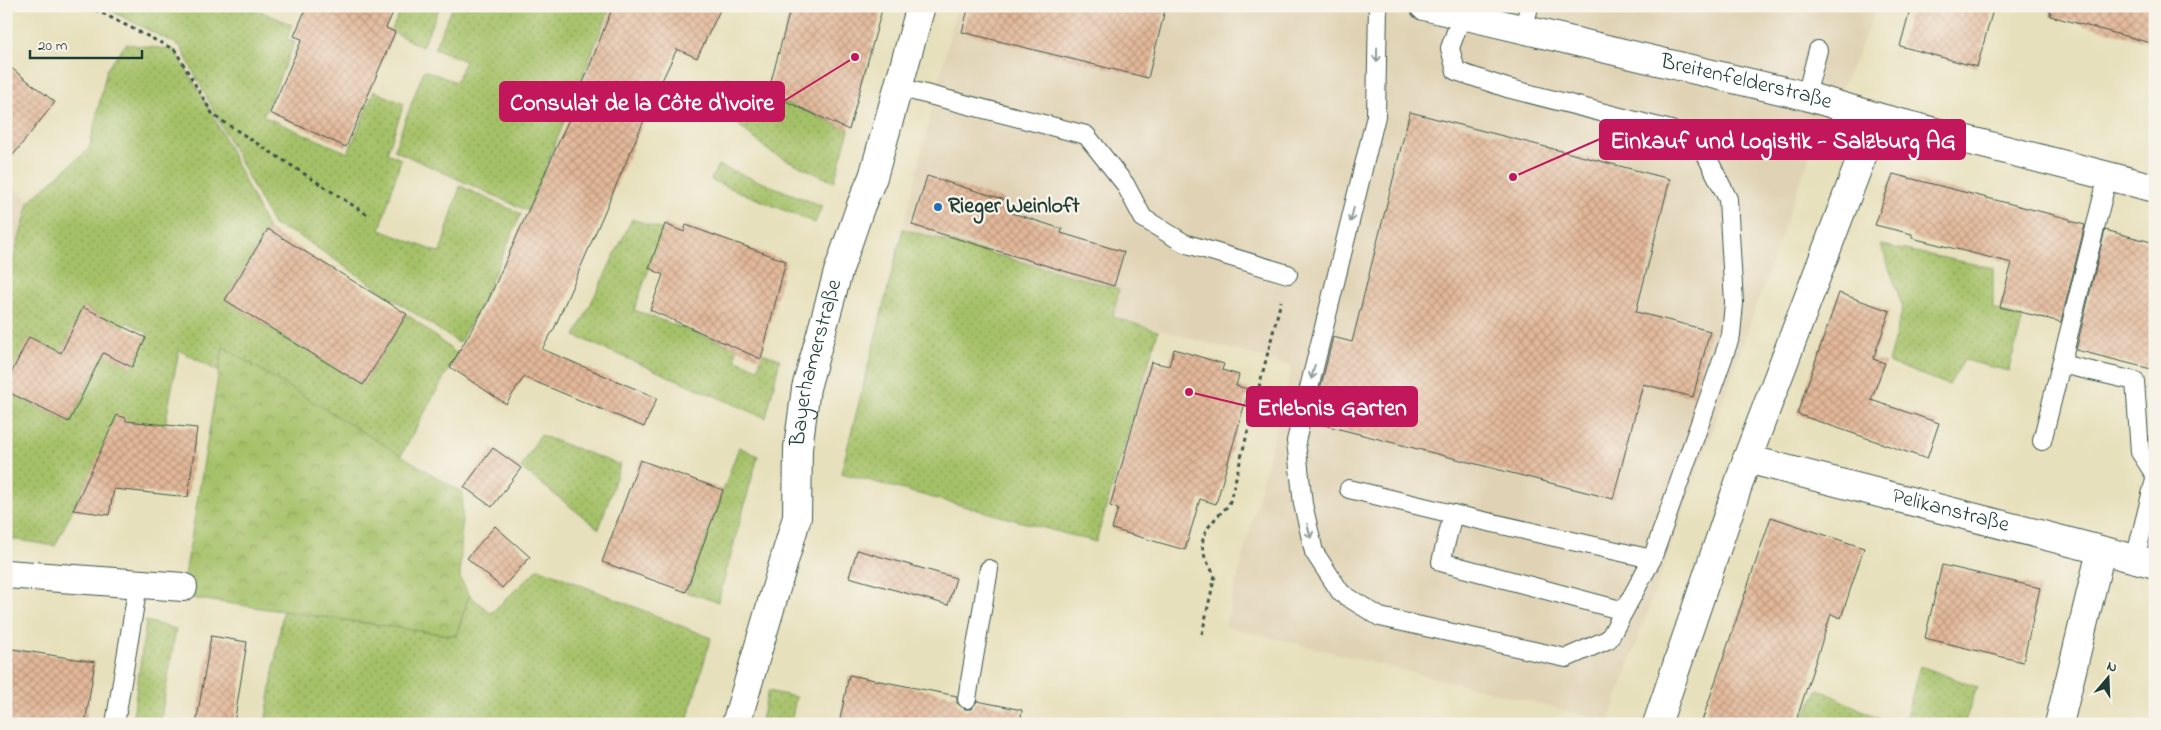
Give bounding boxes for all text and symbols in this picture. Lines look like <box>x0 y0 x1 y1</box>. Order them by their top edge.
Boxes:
scale bar <box>30 28 142 60</box>
text: 20 m <box>38 35 68 57</box>
one-way arrow <box>1372 46 1382 63</box>
street label: Breitenfelderstraße <box>1656 46 1836 119</box>
callout: Consulat de la Côte d'Ivoire <box>500 82 784 121</box>
text: Consulat de la Côte d'Ivoire <box>510 87 775 122</box>
callout: Einkauf und Logistik - Salzburg AG <box>1600 120 1965 159</box>
text: Einkauf und Logistik - Salzburg AG <box>1610 125 1956 161</box>
place label: Rieger Weinloft <box>948 191 1080 224</box>
marker: Rieger Weinloft <box>932 201 944 213</box>
one-way arrow <box>1347 206 1356 222</box>
street label: Bayerhamerstraße <box>782 276 851 449</box>
one-way arrow <box>1308 364 1317 380</box>
callout: Erlebnis Garten <box>1247 387 1417 426</box>
text: Erlebnis Garten <box>1257 392 1407 427</box>
street label: Pelikanstraße <box>1888 481 2013 542</box>
one-way arrow <box>1305 523 1314 539</box>
north arrow <box>2084 652 2134 702</box>
text: N <box>2104 656 2120 679</box>

